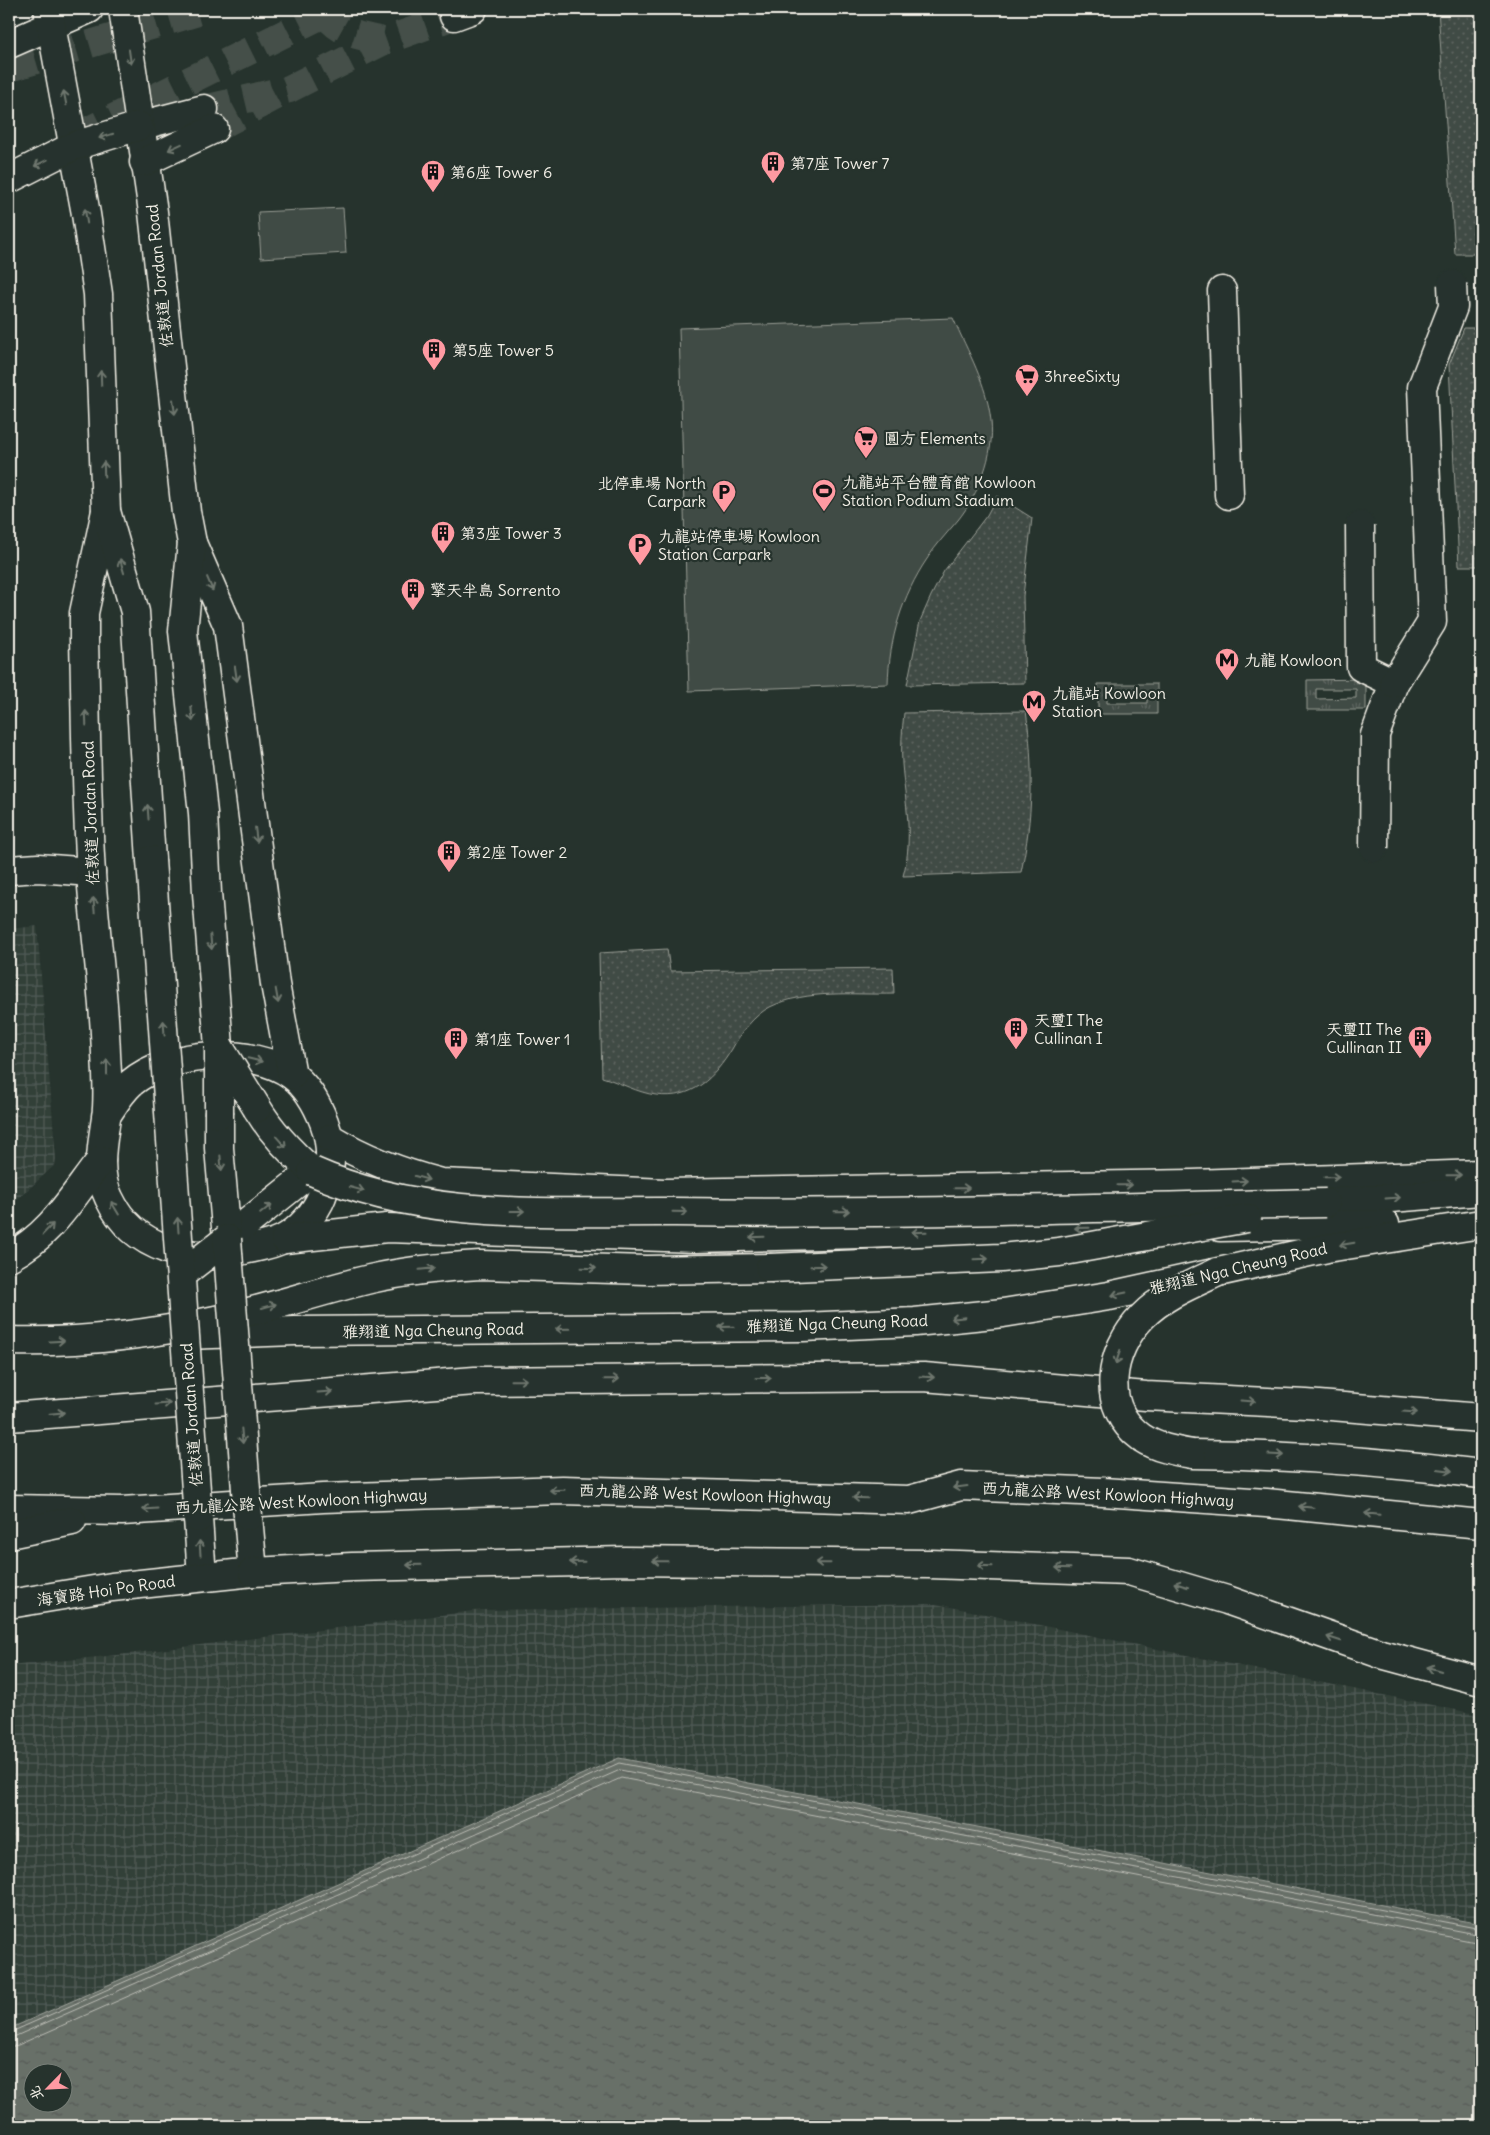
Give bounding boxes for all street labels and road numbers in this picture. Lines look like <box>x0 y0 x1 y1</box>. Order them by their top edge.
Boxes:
street label: 佐敦道 Jordan Road <box>142 203 176 349</box>
street label: 佐敦道 Jordan Road <box>77 740 103 886</box>
street label: 雅翔道 Nga Cheung Road <box>1147 1238 1329 1298</box>
street label: 雅翔道 Nga Cheung Road <box>746 1310 928 1336</box>
street label: 雅翔道 Nga Cheung Road <box>342 1318 524 1342</box>
street label: 佐敦道 Jordan Road <box>176 1342 206 1488</box>
street label: 西九龍公路 West Kowloon Highway <box>981 1477 1235 1511</box>
street label: 西九龍公路 West Kowloon Highway <box>578 1480 832 1508</box>
street label: 西九龍公路 West Kowloon Highway <box>174 1484 428 1518</box>
street label: 海寶路 Hoi Po Road <box>36 1570 176 1610</box>

